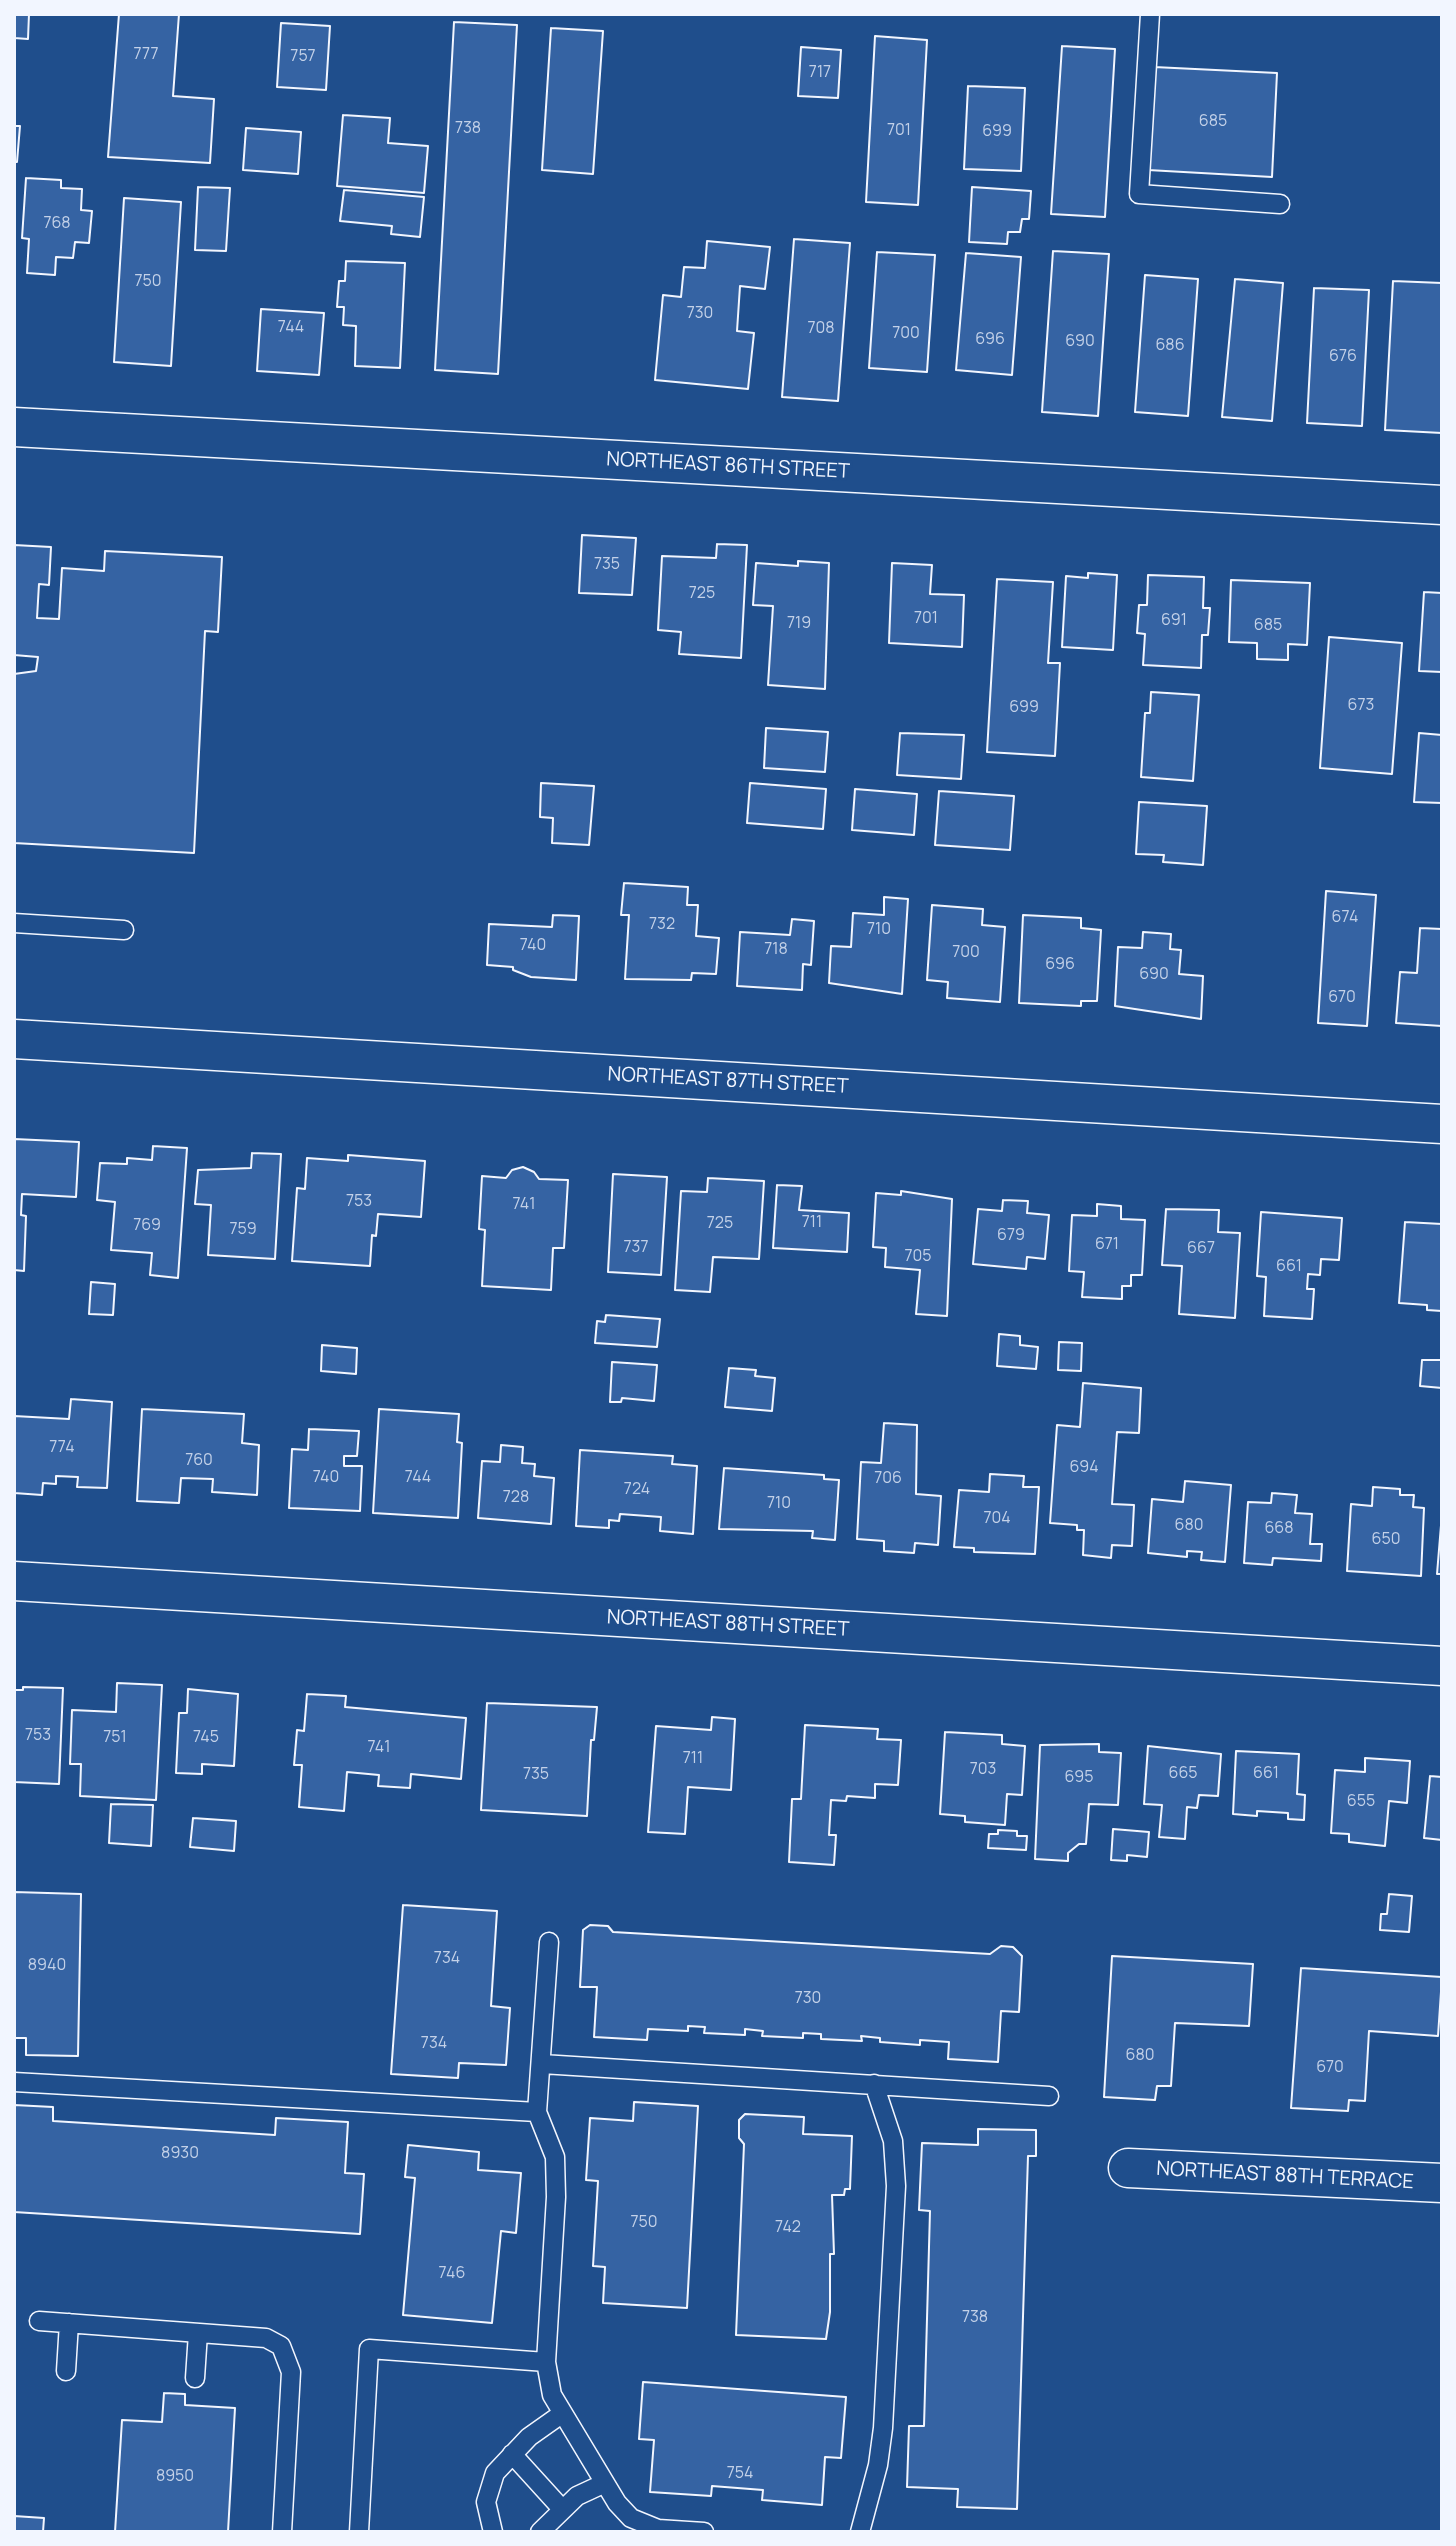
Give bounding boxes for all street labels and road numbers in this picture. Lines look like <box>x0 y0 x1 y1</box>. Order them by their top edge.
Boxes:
street label: NORTHEAST 86TH STREET <box>606 448 850 484</box>
street label: NORTHEAST 87TH STREET <box>607 1063 849 1099</box>
street label: NORTHEAST 88TH STREET <box>606 1606 850 1642</box>
street label: NORTHEAST 88TH TERRACE <box>1156 2157 1414 2195</box>

